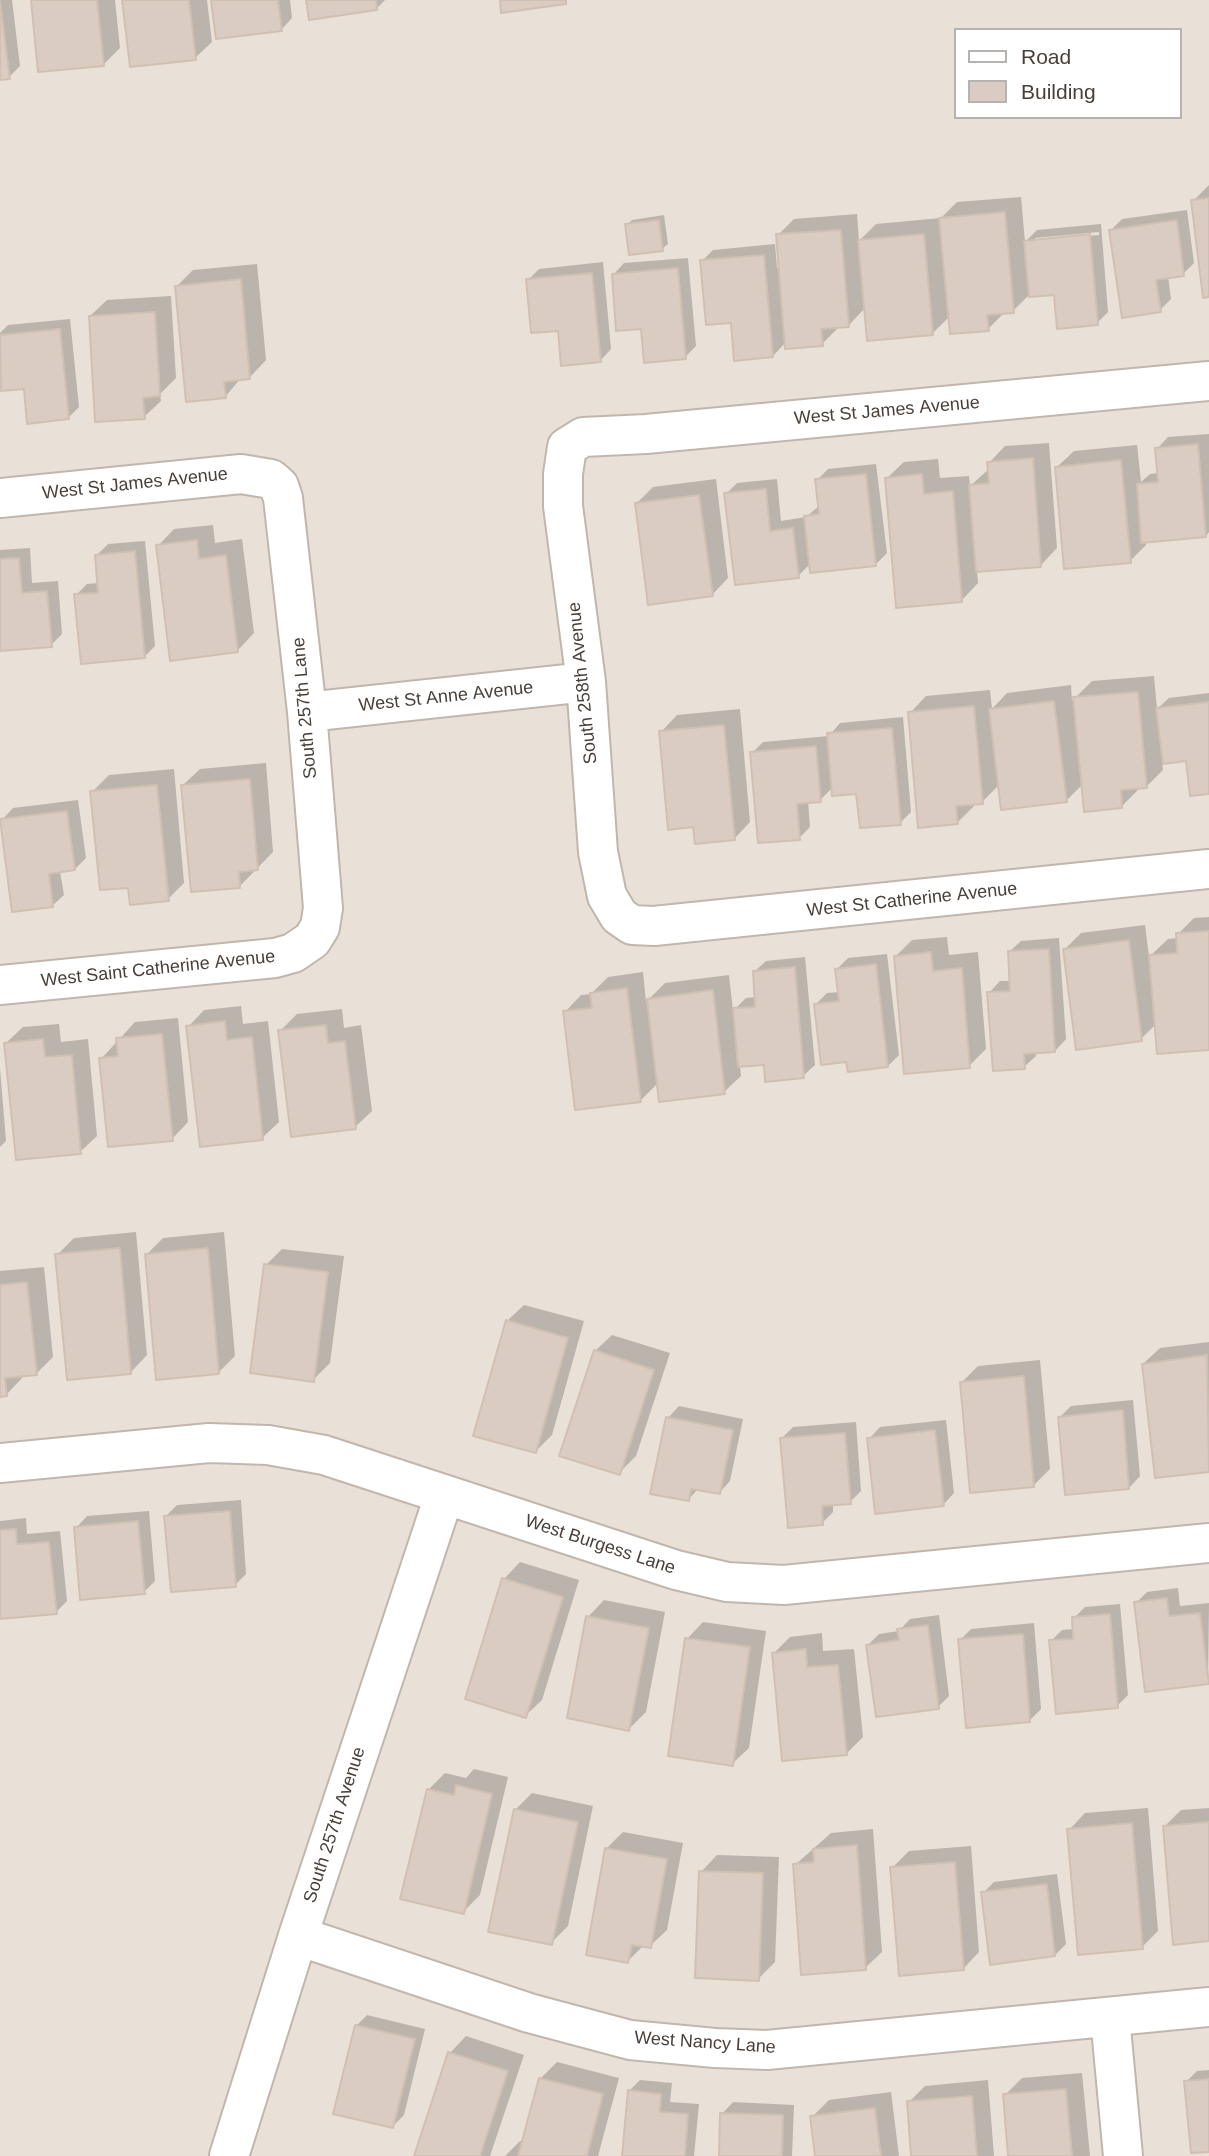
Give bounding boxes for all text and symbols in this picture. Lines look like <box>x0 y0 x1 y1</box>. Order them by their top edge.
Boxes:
legend <box>954 28 1181 119</box>
text: Road <box>1021 45 1071 68</box>
text: Building <box>1021 80 1096 103</box>
street label: West St James Avenue <box>793 392 981 430</box>
street label: West St James Avenue <box>41 464 229 504</box>
street label: South 258th Avenue <box>564 601 602 765</box>
street label: South 257th Lane <box>288 636 322 780</box>
street label: West St Anne Avenue <box>358 677 534 717</box>
street label: West St Catherine Avenue <box>806 878 1018 922</box>
street label: West Saint Catherine Avenue <box>40 946 276 992</box>
street label: West Burgess Lane <box>522 1511 678 1579</box>
street label: South 257th Avenue <box>300 1744 370 1906</box>
street label: West Nancy Lane <box>634 2027 776 2059</box>

